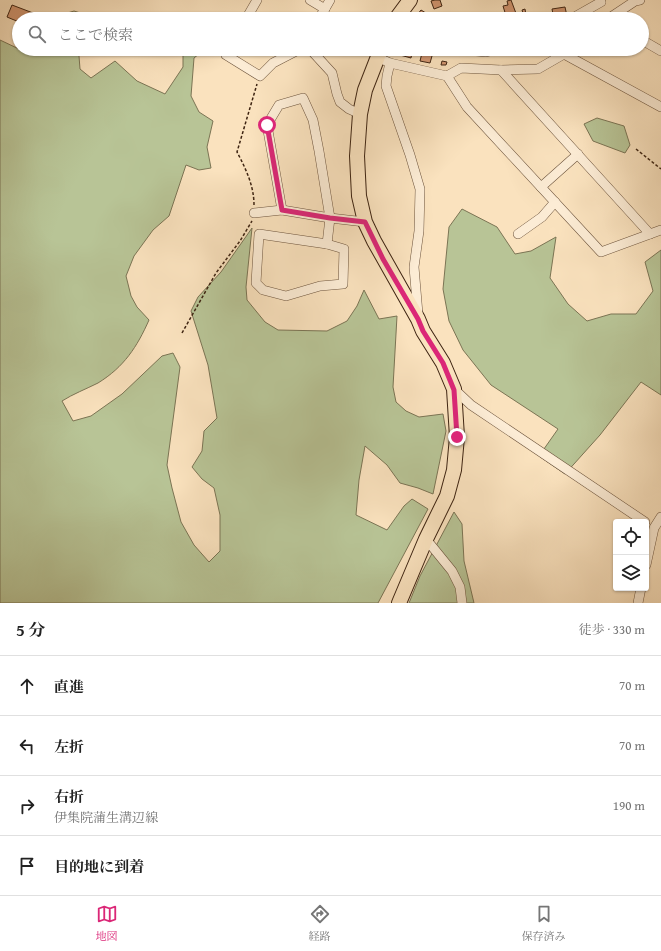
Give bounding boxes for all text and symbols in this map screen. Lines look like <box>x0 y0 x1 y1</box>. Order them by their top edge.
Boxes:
search box <box>12 12 649 56</box>
icon: search <box>26 23 48 45</box>
text: ここで検索 <box>58 24 133 45</box>
route start <box>258 116 276 134</box>
route end <box>448 428 466 446</box>
map controls <box>613 519 649 591</box>
button: locate <box>613 519 649 555</box>
button: layers <box>613 555 649 591</box>
text: 5 分 <box>16 617 46 642</box>
text: 徒歩 · 330 m <box>579 620 645 639</box>
icon: ahead <box>16 675 38 697</box>
text: 直進 <box>54 676 84 697</box>
text: 70 m <box>619 676 645 695</box>
icon: left <box>16 735 38 757</box>
text: 左折 <box>54 736 84 757</box>
text: 70 m <box>619 736 645 755</box>
text: 右折 <box>54 786 84 807</box>
icon: right <box>16 795 38 817</box>
text: 190 m <box>613 796 645 815</box>
text: 伊集院蒲生溝辺線 <box>54 808 158 827</box>
icon: arrive <box>16 855 38 877</box>
text: 目的地に到着 <box>54 856 144 877</box>
tab: 地図 <box>96 903 118 944</box>
tab: 経路 <box>309 903 331 944</box>
tab: 保存済み <box>522 903 566 944</box>

